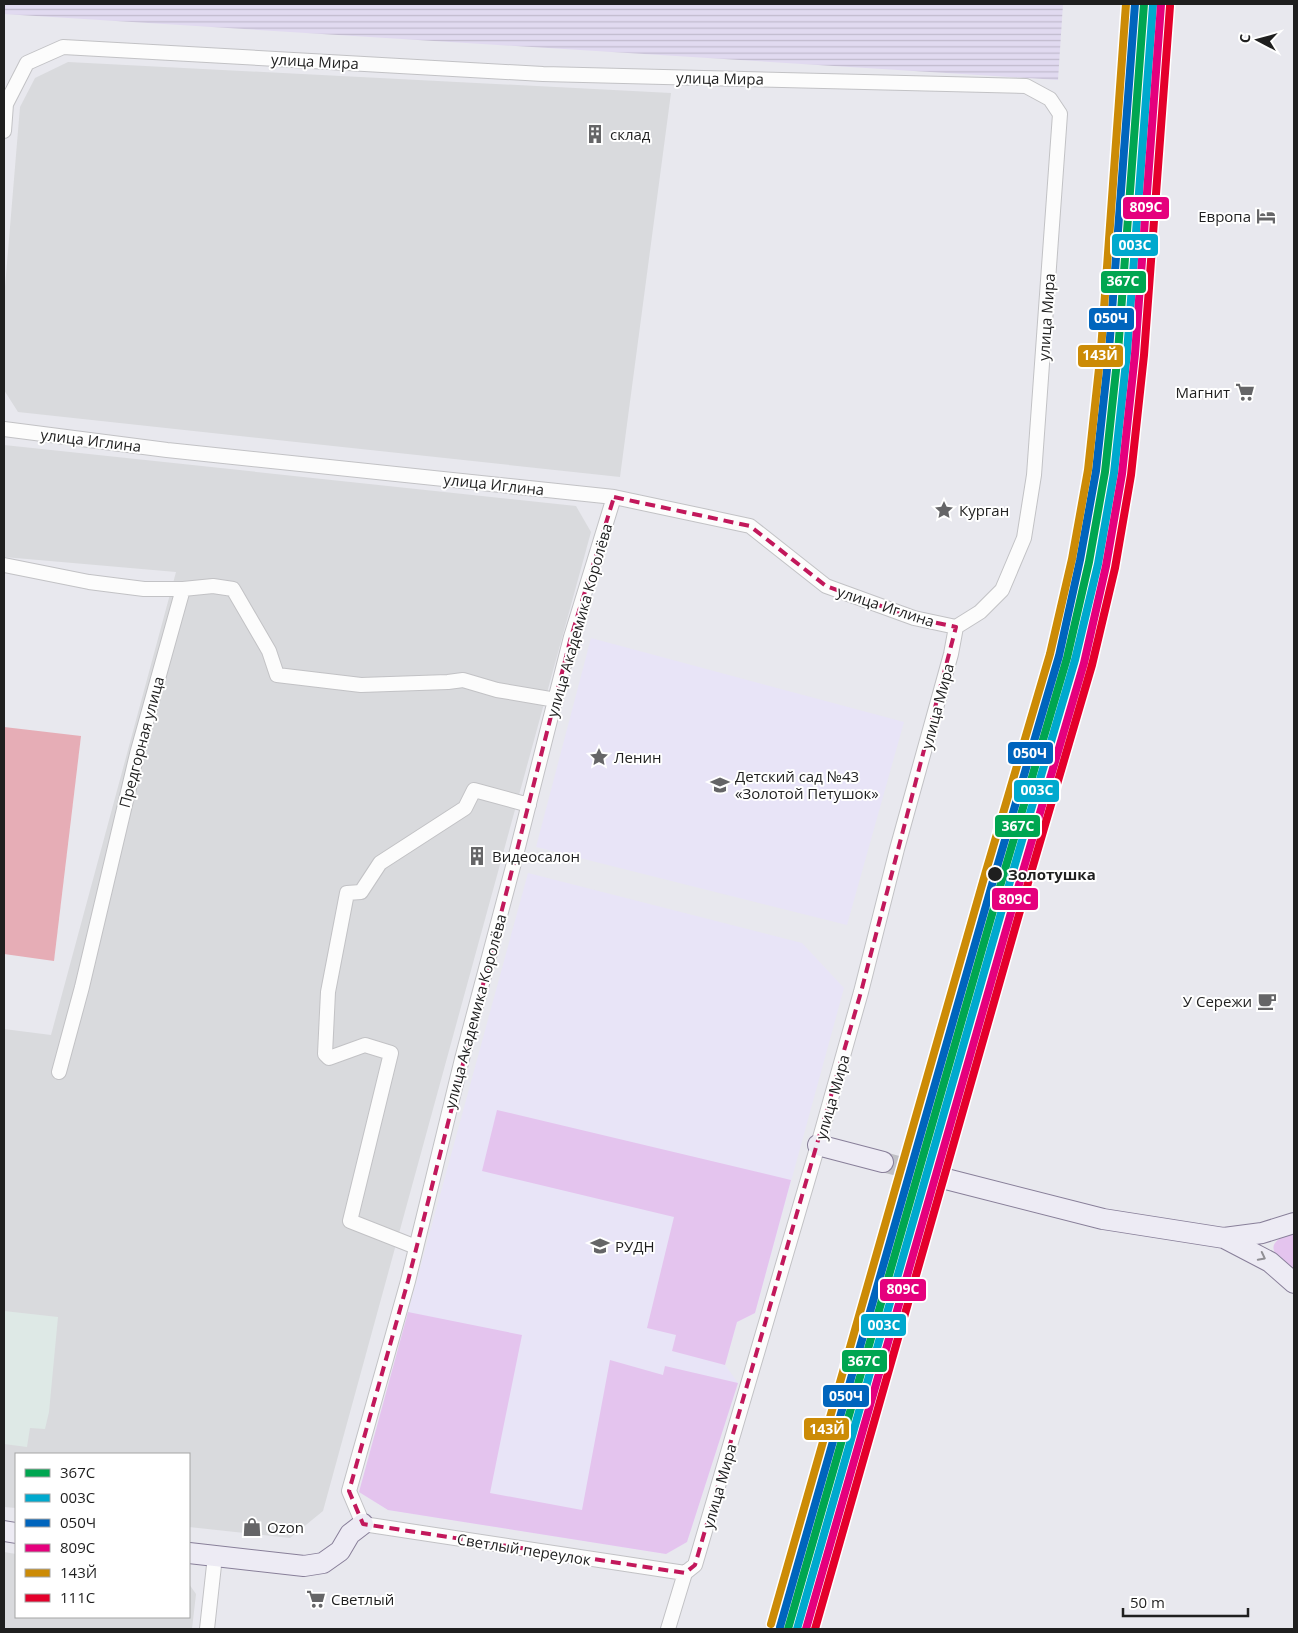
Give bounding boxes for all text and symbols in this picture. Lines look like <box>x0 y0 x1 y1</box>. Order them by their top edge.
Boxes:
north arrow <box>1233 15 1283 65</box>
text: С <box>1235 33 1254 44</box>
street label: улица Мира <box>271 49 359 73</box>
street label: улица Мира <box>676 67 764 89</box>
building icon: склад <box>584 123 606 145</box>
place label: склад <box>610 124 651 144</box>
line badge: 809С <box>1122 196 1170 220</box>
text: 809С <box>1130 197 1163 216</box>
hotel icon: Европа <box>1255 205 1277 227</box>
place label: Европа <box>1198 206 1251 226</box>
line badge: 003С <box>1111 233 1159 257</box>
text: 003С <box>1119 235 1152 254</box>
line badge: 367С <box>1100 270 1147 294</box>
text: 367С <box>1107 271 1140 290</box>
street label: улица Мира <box>1033 273 1059 361</box>
line badge: 050Ч <box>1088 307 1135 331</box>
text: 050Ч <box>1094 308 1128 327</box>
line badge: 143Й <box>1077 344 1124 368</box>
text: 143Й <box>1082 345 1118 364</box>
supermarket icon: Магнит <box>1234 381 1256 403</box>
place label: Магнит <box>1176 382 1230 402</box>
street label: улица Иглина <box>40 424 142 456</box>
street label: улица Иглина <box>443 469 545 499</box>
place icon: Курган <box>933 499 955 521</box>
place label: Курган <box>959 500 1009 520</box>
street label: улица Академика Королёва <box>542 521 616 719</box>
street label: улица Иглина <box>835 581 937 631</box>
street label: улица Мира <box>916 661 958 751</box>
street label: Предгорная улица <box>114 674 168 810</box>
line badge: 050Ч <box>1007 741 1054 765</box>
text: 050Ч <box>1013 743 1047 762</box>
place icon: Ленин <box>588 746 610 768</box>
place label: Ленин <box>614 747 662 767</box>
place label: Детский сад №43 «Золотой Петушок» <box>735 766 879 803</box>
school or university icon: Детский сад №43 «Золотой Петушок» <box>709 774 731 796</box>
line badge: 003С <box>1013 779 1060 803</box>
text: 003С <box>1021 780 1054 799</box>
line badge: 367С <box>994 814 1041 838</box>
text: 367С <box>1002 816 1035 835</box>
building icon: Видеосалон <box>466 845 488 867</box>
place label: Видеосалон <box>492 846 580 866</box>
place label: Золотушка <box>1008 864 1096 884</box>
marker: Золотушка <box>986 865 1004 883</box>
line badge: 809С <box>991 887 1039 911</box>
text: 809С <box>999 889 1032 908</box>
street label: улица Академика Королёва <box>439 911 511 1111</box>
cafe icon: У Сережи <box>1256 990 1278 1012</box>
place label: У Сережи <box>1183 991 1252 1011</box>
street label: улица Мира <box>810 1052 854 1142</box>
school or university icon: РУДН <box>589 1235 611 1257</box>
place label: РУДН <box>615 1236 655 1256</box>
one-way arrow <box>1256 1251 1265 1261</box>
line badge: 809С <box>879 1278 927 1302</box>
text: 809С <box>887 1279 920 1298</box>
line badge: 003С <box>860 1313 907 1337</box>
text: 003С <box>868 1315 901 1334</box>
line badge: 367С <box>841 1349 888 1373</box>
text: 367С <box>848 1351 881 1370</box>
line badge: 050Ч <box>822 1384 870 1408</box>
text: 050Ч <box>829 1386 863 1405</box>
line badge: 143Й <box>803 1417 850 1441</box>
text: 143Й <box>809 1419 845 1438</box>
street label: улица Мира <box>697 1441 741 1531</box>
legend <box>15 1453 190 1618</box>
text: 367С <box>60 1462 95 1482</box>
text: 003С <box>60 1487 95 1507</box>
text: 050Ч <box>60 1512 96 1532</box>
shop icon: Ozon <box>241 1516 263 1538</box>
place label: Ozon <box>267 1517 304 1537</box>
street label: Светлый переулок <box>456 1529 593 1569</box>
text: 809С <box>60 1537 95 1557</box>
text: 143Й <box>60 1562 97 1582</box>
scale bar <box>1123 1586 1248 1618</box>
text: 111С <box>60 1587 95 1607</box>
supermarket icon: Светлый <box>305 1588 327 1610</box>
place label: Светлый <box>331 1589 394 1609</box>
text: 50 m <box>1130 1592 1165 1612</box>

